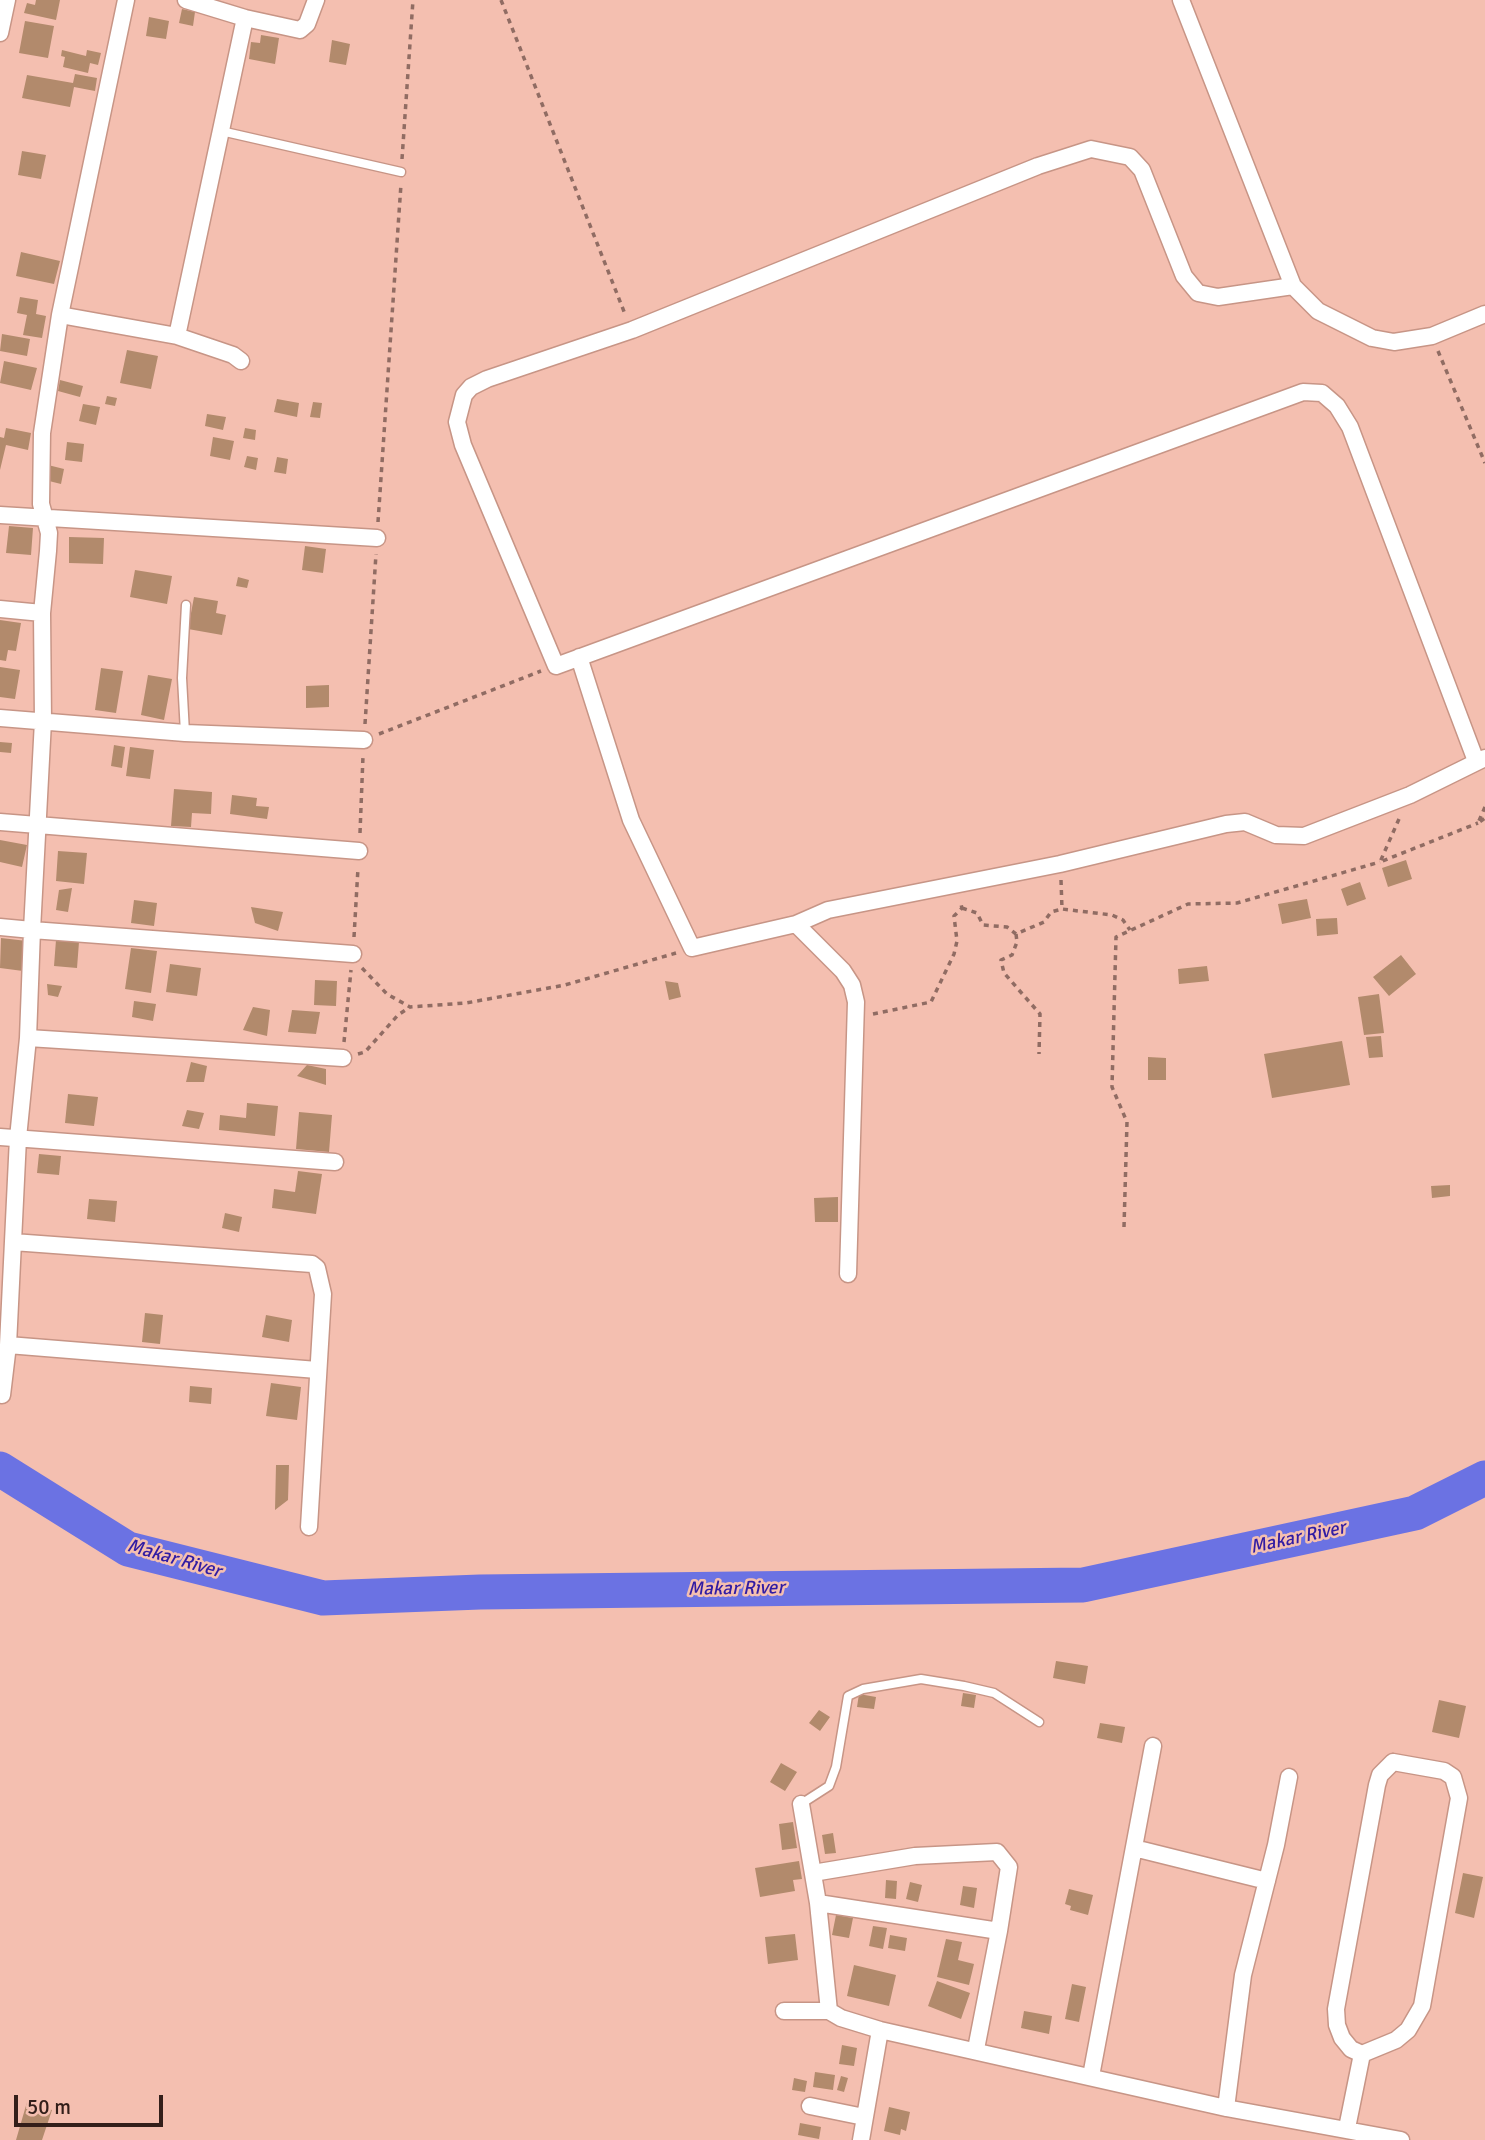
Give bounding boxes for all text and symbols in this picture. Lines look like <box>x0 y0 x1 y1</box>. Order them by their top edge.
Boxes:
water label: Makar River <box>1248 1517 1348 1559</box>
water label: Makar River <box>124 1535 224 1583</box>
water label: Makar River <box>688 1577 784 1601</box>
scale bar <box>18 2080 166 2124</box>
text: 50 m <box>27 2094 71 2120</box>

